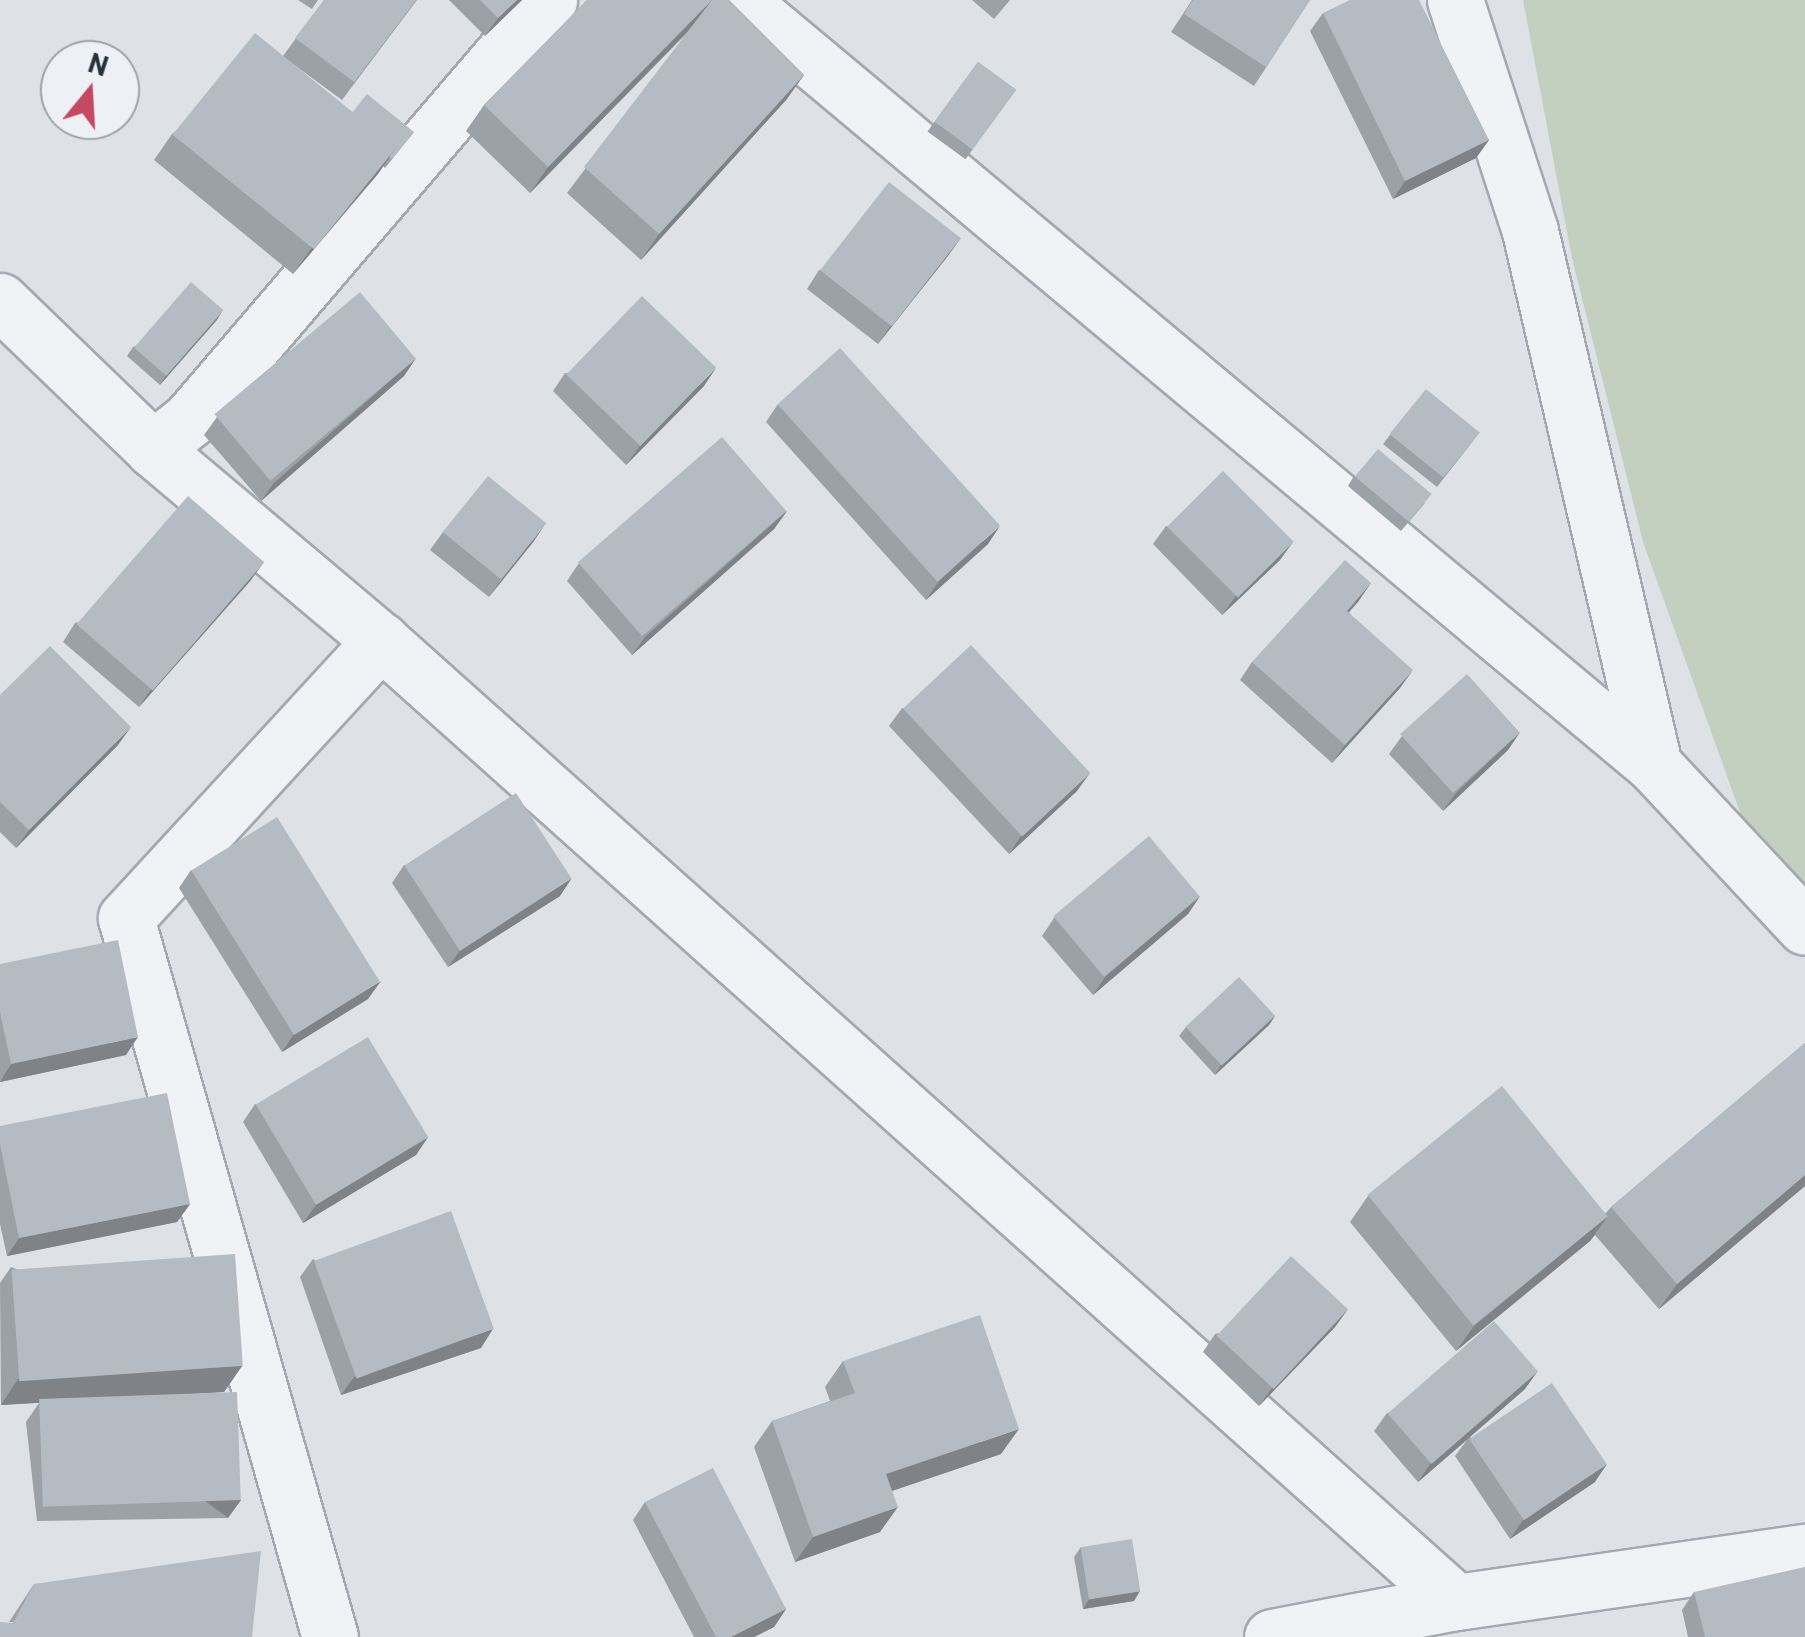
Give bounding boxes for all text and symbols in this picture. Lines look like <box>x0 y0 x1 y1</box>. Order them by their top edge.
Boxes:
north arrow <box>40 40 140 140</box>
text: N <box>85 44 113 82</box>

